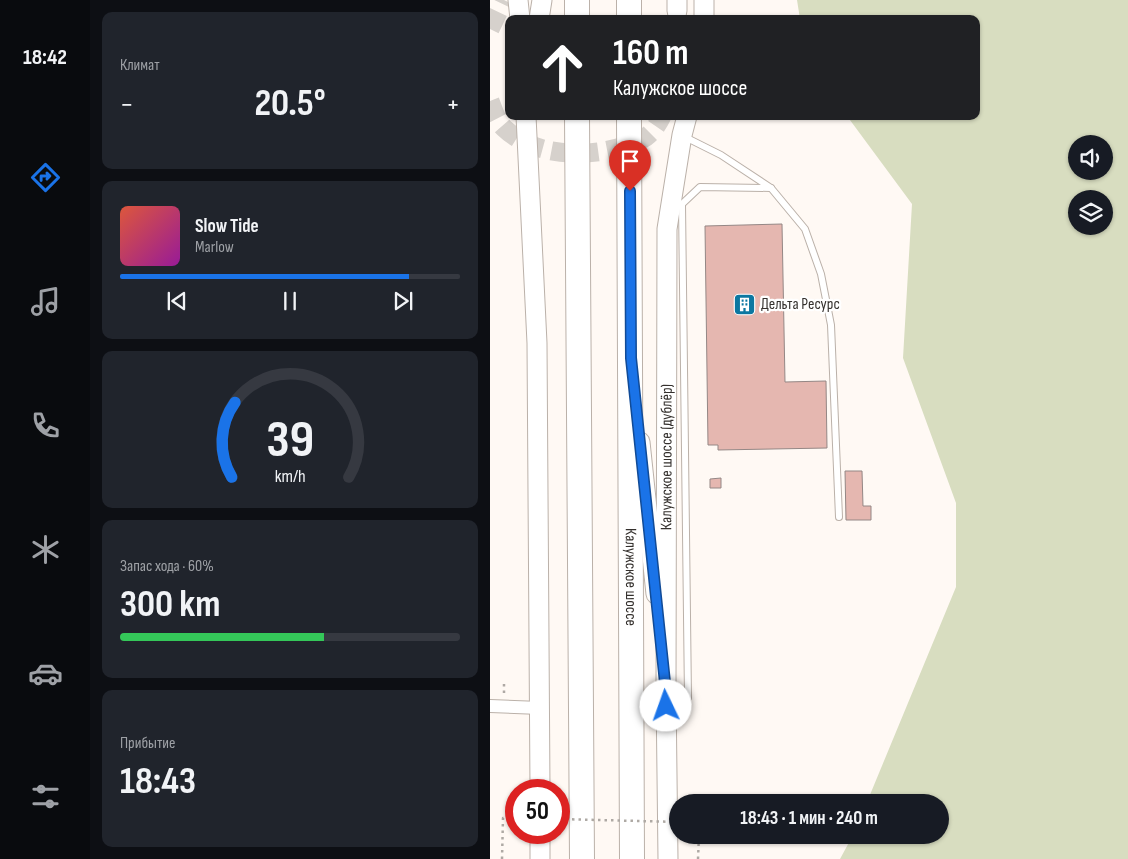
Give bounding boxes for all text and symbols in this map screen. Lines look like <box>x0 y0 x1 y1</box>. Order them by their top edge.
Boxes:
text: 160 m <box>613 32 689 75</box>
icon: ahead <box>530 35 595 100</box>
text: 18:42 <box>23 44 67 71</box>
text: Климат <box>120 56 160 75</box>
text: Калужское шоссе <box>613 75 747 102</box>
text: 20.5° <box>254 81 326 126</box>
text: − <box>120 88 134 121</box>
text: + <box>446 88 460 121</box>
map controls <box>1068 135 1113 235</box>
button: sound <box>1068 135 1113 180</box>
pin <box>609 140 651 191</box>
icon: arrive <box>616 147 644 175</box>
icon: directions <box>28 160 63 195</box>
button: layers <box>1068 190 1113 235</box>
text: Slow Tide <box>195 215 259 238</box>
text: Marlow <box>195 238 234 257</box>
icon: music <box>28 284 63 319</box>
icon: previous <box>163 287 191 315</box>
icon: pause <box>276 287 304 315</box>
icon: next <box>389 287 417 315</box>
building icon: Дельта Ресурс <box>733 292 757 316</box>
place label: Дельта Ресурс <box>761 295 840 314</box>
street label: Калужское шоссе (дублёр) <box>657 384 676 530</box>
icon: phone <box>28 408 63 443</box>
text: 39 <box>266 409 314 472</box>
text: km/h <box>275 466 305 487</box>
street label: Калужское шоссе <box>621 528 641 626</box>
icon: climate <box>28 532 63 567</box>
text: Запас хода · 60% <box>120 557 214 576</box>
text: 300 km <box>120 582 220 627</box>
icon: car <box>28 656 63 691</box>
position arrow <box>639 679 691 731</box>
text: Прибытие <box>120 734 175 753</box>
text: 18:43 <box>120 759 196 804</box>
icon: filters <box>28 779 63 814</box>
speed limit sign: 50 <box>505 779 570 844</box>
text: 18:43 · 1 мин · 240 m <box>740 807 878 830</box>

